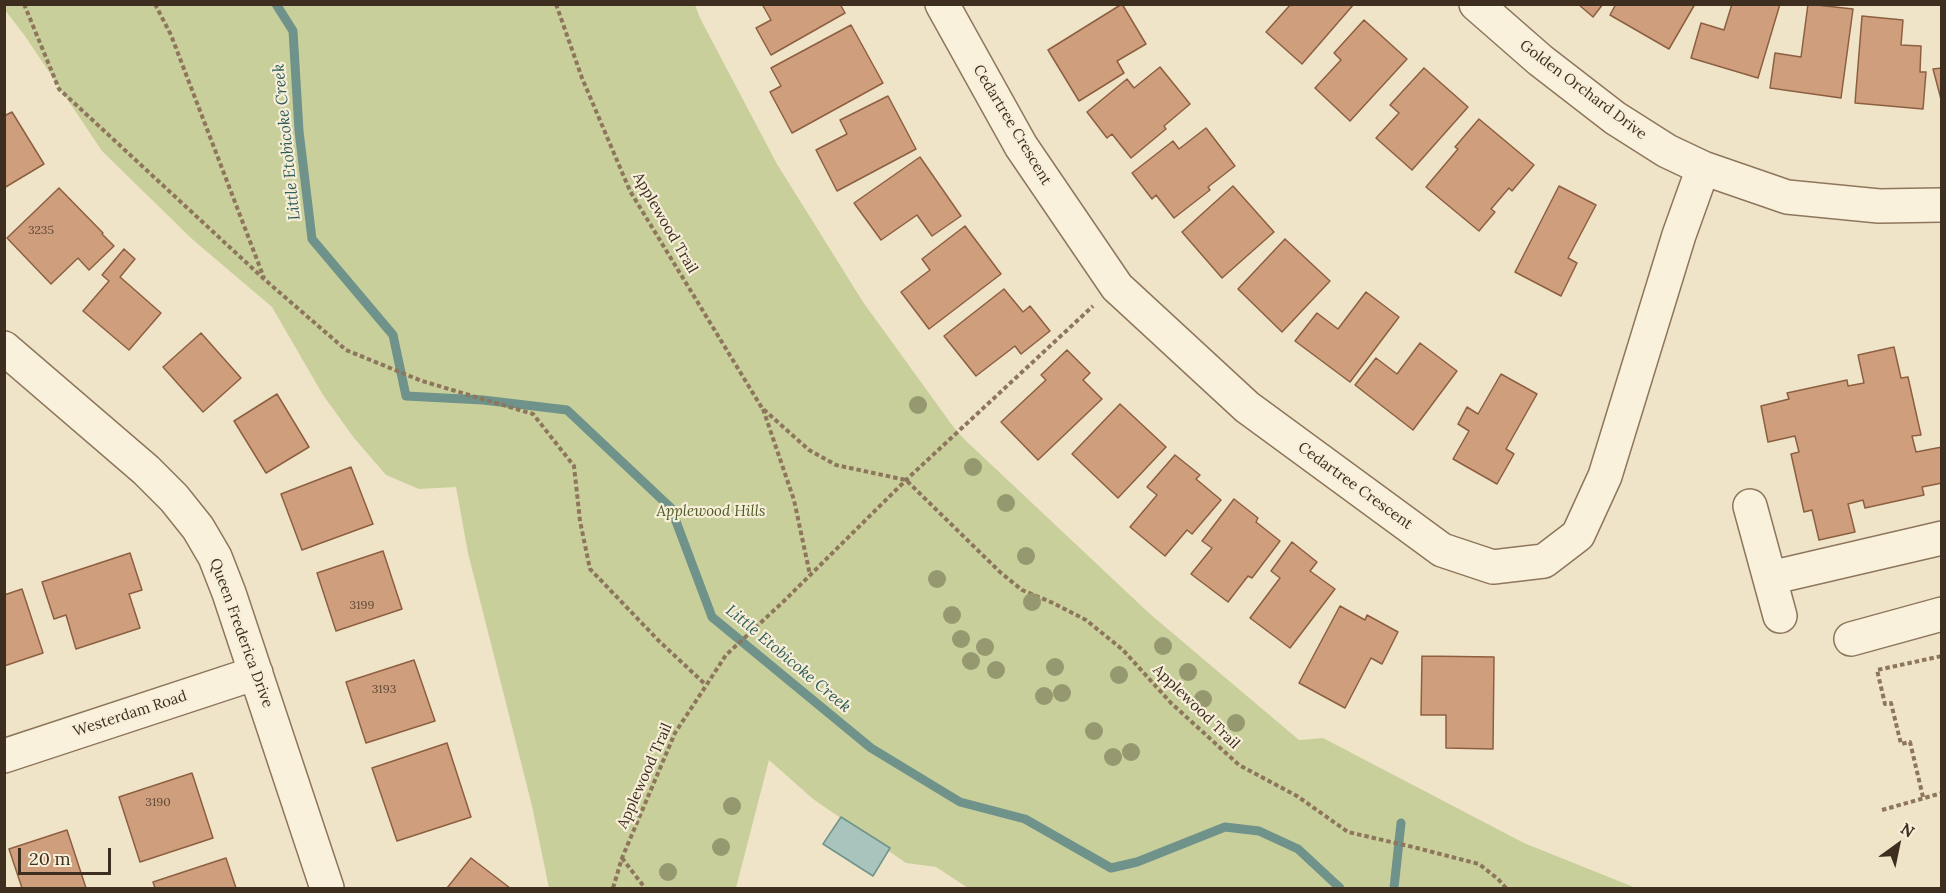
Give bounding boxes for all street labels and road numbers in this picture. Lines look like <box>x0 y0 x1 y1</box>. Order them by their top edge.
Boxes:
street label: Golden Orchard Drive <box>1516 36 1650 144</box>
street label: Cedartree Crescent <box>969 62 1055 188</box>
street label: Applewood Trail <box>629 169 701 277</box>
street label: Cedartree Crescent <box>1294 438 1416 534</box>
street label: Queen Frederica Drive <box>206 556 276 710</box>
street label: Applewood Trail <box>1149 661 1243 753</box>
street label: Westerdam Road <box>71 687 189 741</box>
street label: Applewood Trail <box>614 720 676 832</box>

